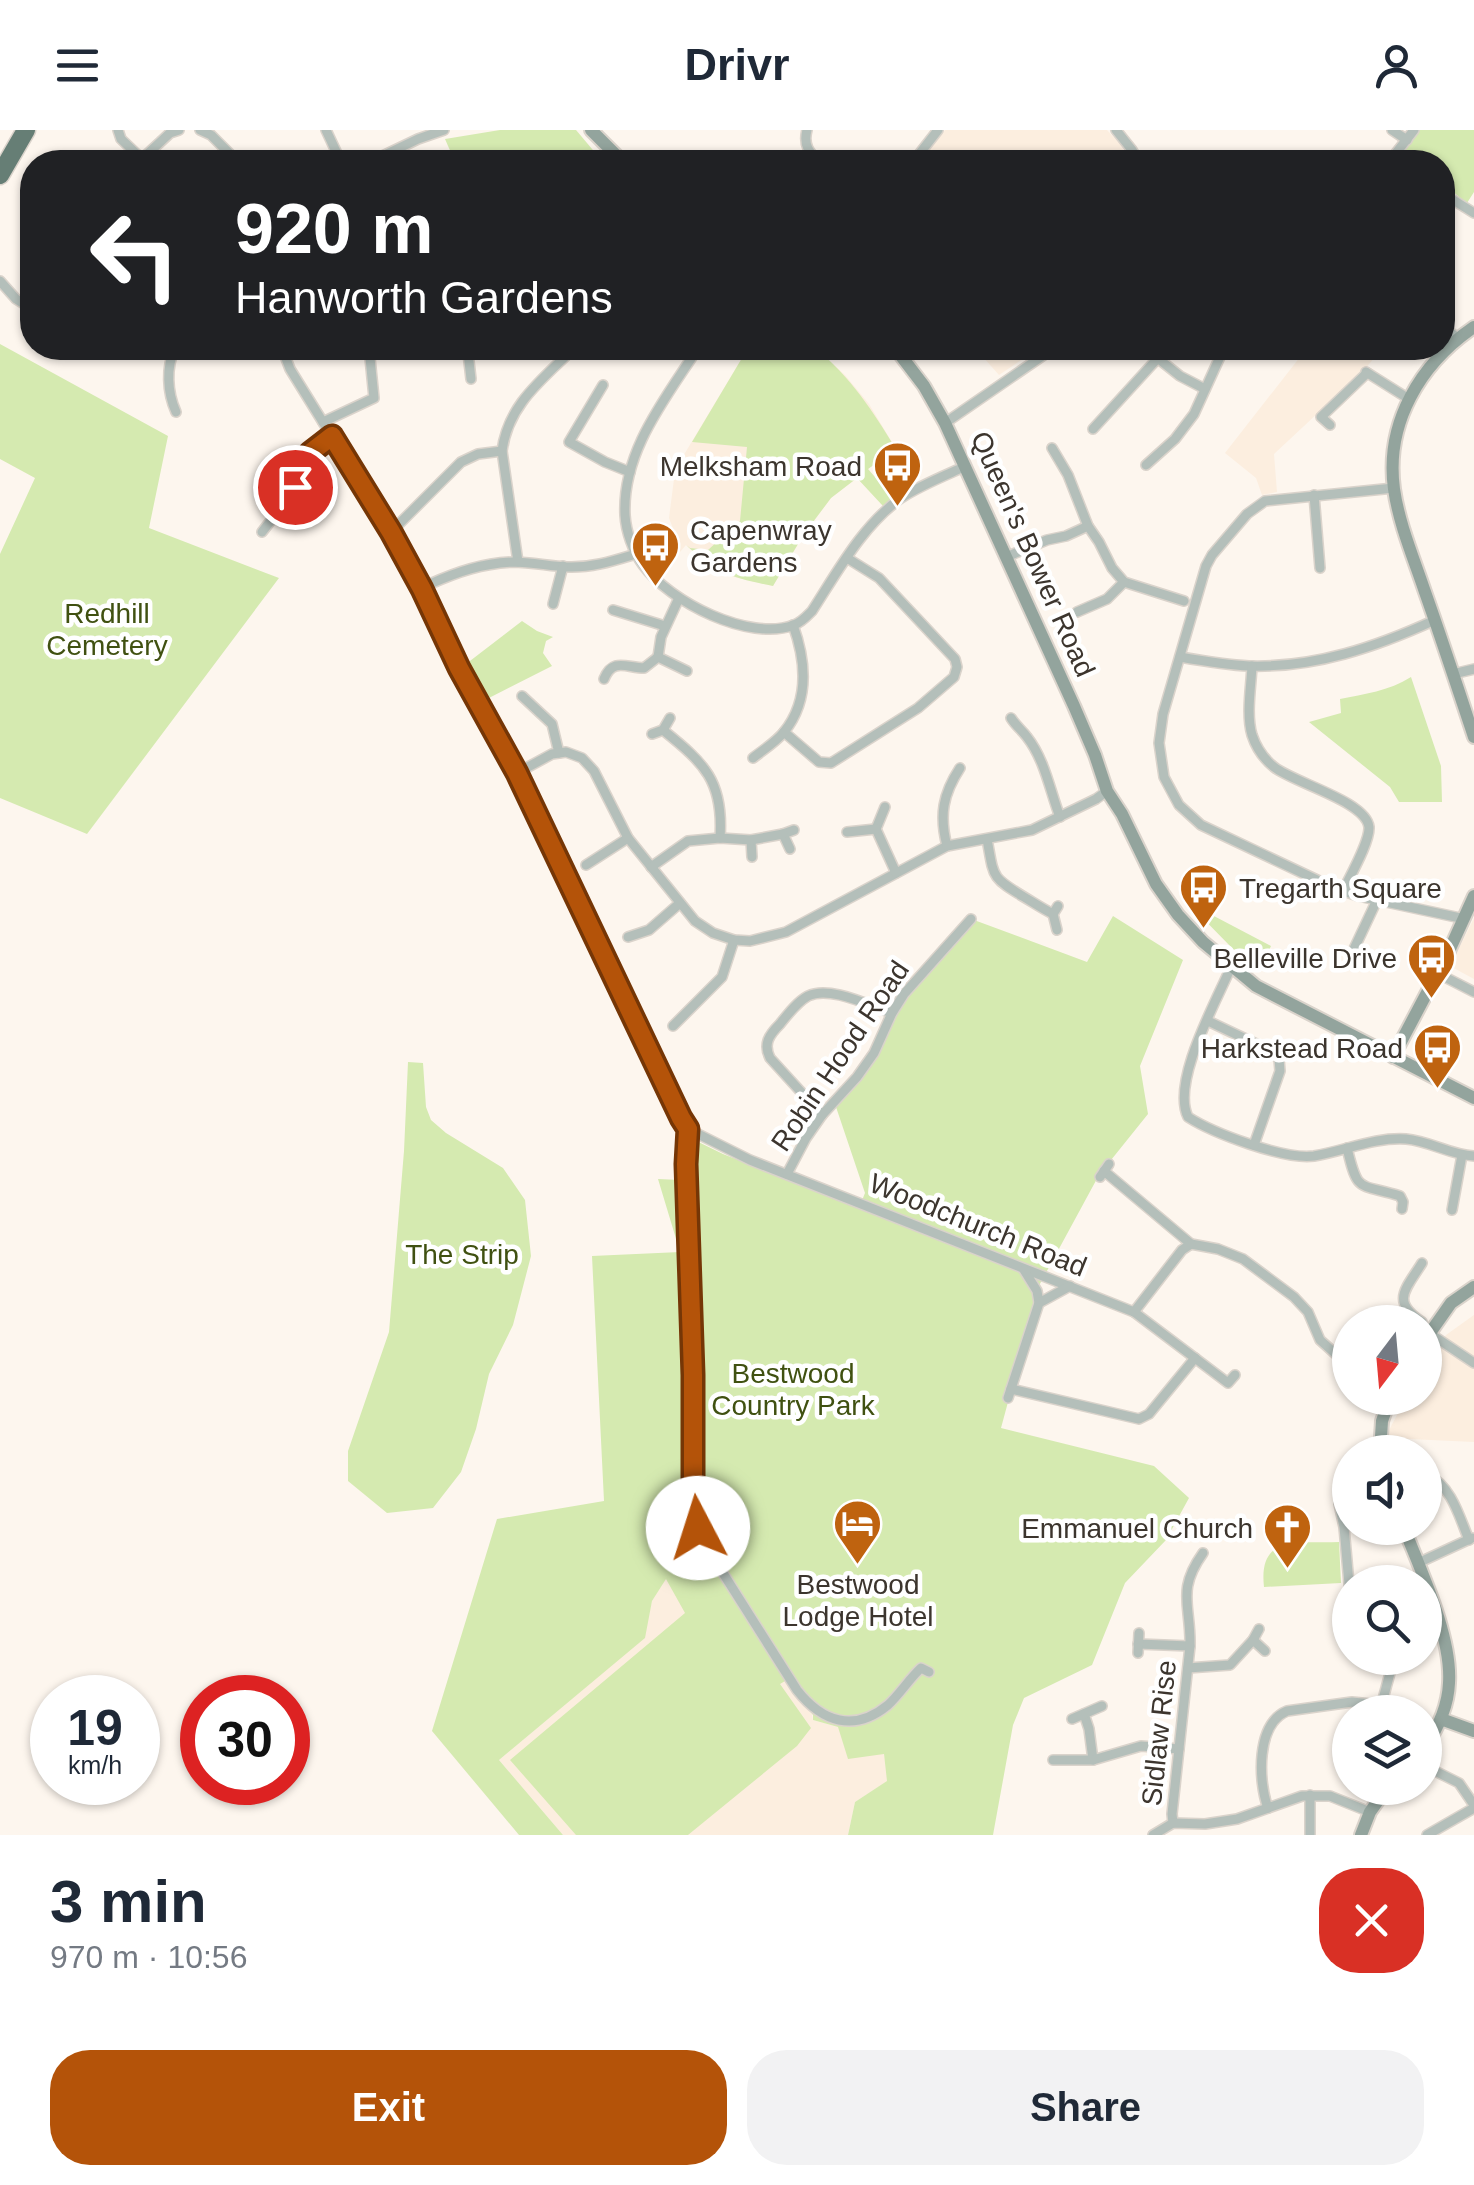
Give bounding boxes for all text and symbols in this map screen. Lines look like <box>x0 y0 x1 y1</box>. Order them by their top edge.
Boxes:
icon: menu <box>50 38 105 93</box>
icon: person <box>1369 38 1424 93</box>
text: Drivr <box>684 39 790 90</box>
icon: left <box>70 190 200 320</box>
text: 920 m <box>235 190 433 268</box>
text: Hanworth Gardens <box>235 272 613 323</box>
street label: Queen's Bower Road <box>965 427 1101 681</box>
bus stop icon: Melksham Road <box>871 440 923 508</box>
pin <box>253 445 338 530</box>
place label: Melksham Road <box>660 451 862 482</box>
icon: arrive <box>268 460 323 515</box>
place label: Capenwray Gardens <box>690 515 832 578</box>
bus stop icon: Capenwray Gardens <box>629 520 681 588</box>
park label: Redhill Cemetery <box>46 598 168 661</box>
bus stop icon: Tregarth Square <box>1178 862 1230 930</box>
place label: Tregarth Square <box>1239 873 1442 904</box>
bus stop icon: Belleville Drive <box>1406 932 1458 1000</box>
place label: Belleville Drive <box>1213 943 1397 974</box>
street label: Robin Hood Road <box>765 955 915 1157</box>
bus stop icon: Harkstead Road <box>1412 1022 1464 1090</box>
place label: Harkstead Road <box>1201 1033 1403 1064</box>
street label: Woodchurch Road <box>865 1167 1091 1283</box>
park label: The Strip <box>405 1239 519 1270</box>
north arrow <box>1332 1305 1442 1415</box>
map controls <box>1332 1305 1442 1805</box>
park label: Bestwood Country Park <box>711 1358 876 1421</box>
button: sound <box>1332 1435 1442 1545</box>
position arrow <box>646 1476 750 1580</box>
hotel icon: Bestwood Lodge Hotel <box>832 1498 884 1566</box>
church icon: Emmanuel Church <box>1262 1502 1314 1570</box>
place label: Emmanuel Church <box>1021 1513 1253 1544</box>
button: search <box>1332 1565 1442 1675</box>
place label: Bestwood Lodge Hotel <box>782 1569 934 1632</box>
street label: Sidlaw Rise <box>1136 1659 1182 1807</box>
speed limit sign: 30 <box>180 1675 310 1805</box>
button: layers <box>1332 1695 1442 1805</box>
text: 19 <box>67 1700 123 1756</box>
text: km/h <box>68 1751 122 1779</box>
text: 3 min <box>50 1868 207 1935</box>
button: close <box>1319 1868 1424 1973</box>
text: 970 m · 10:56 <box>50 1939 247 1975</box>
button: Exit <box>50 2050 727 2165</box>
button: Share <box>747 2050 1424 2165</box>

